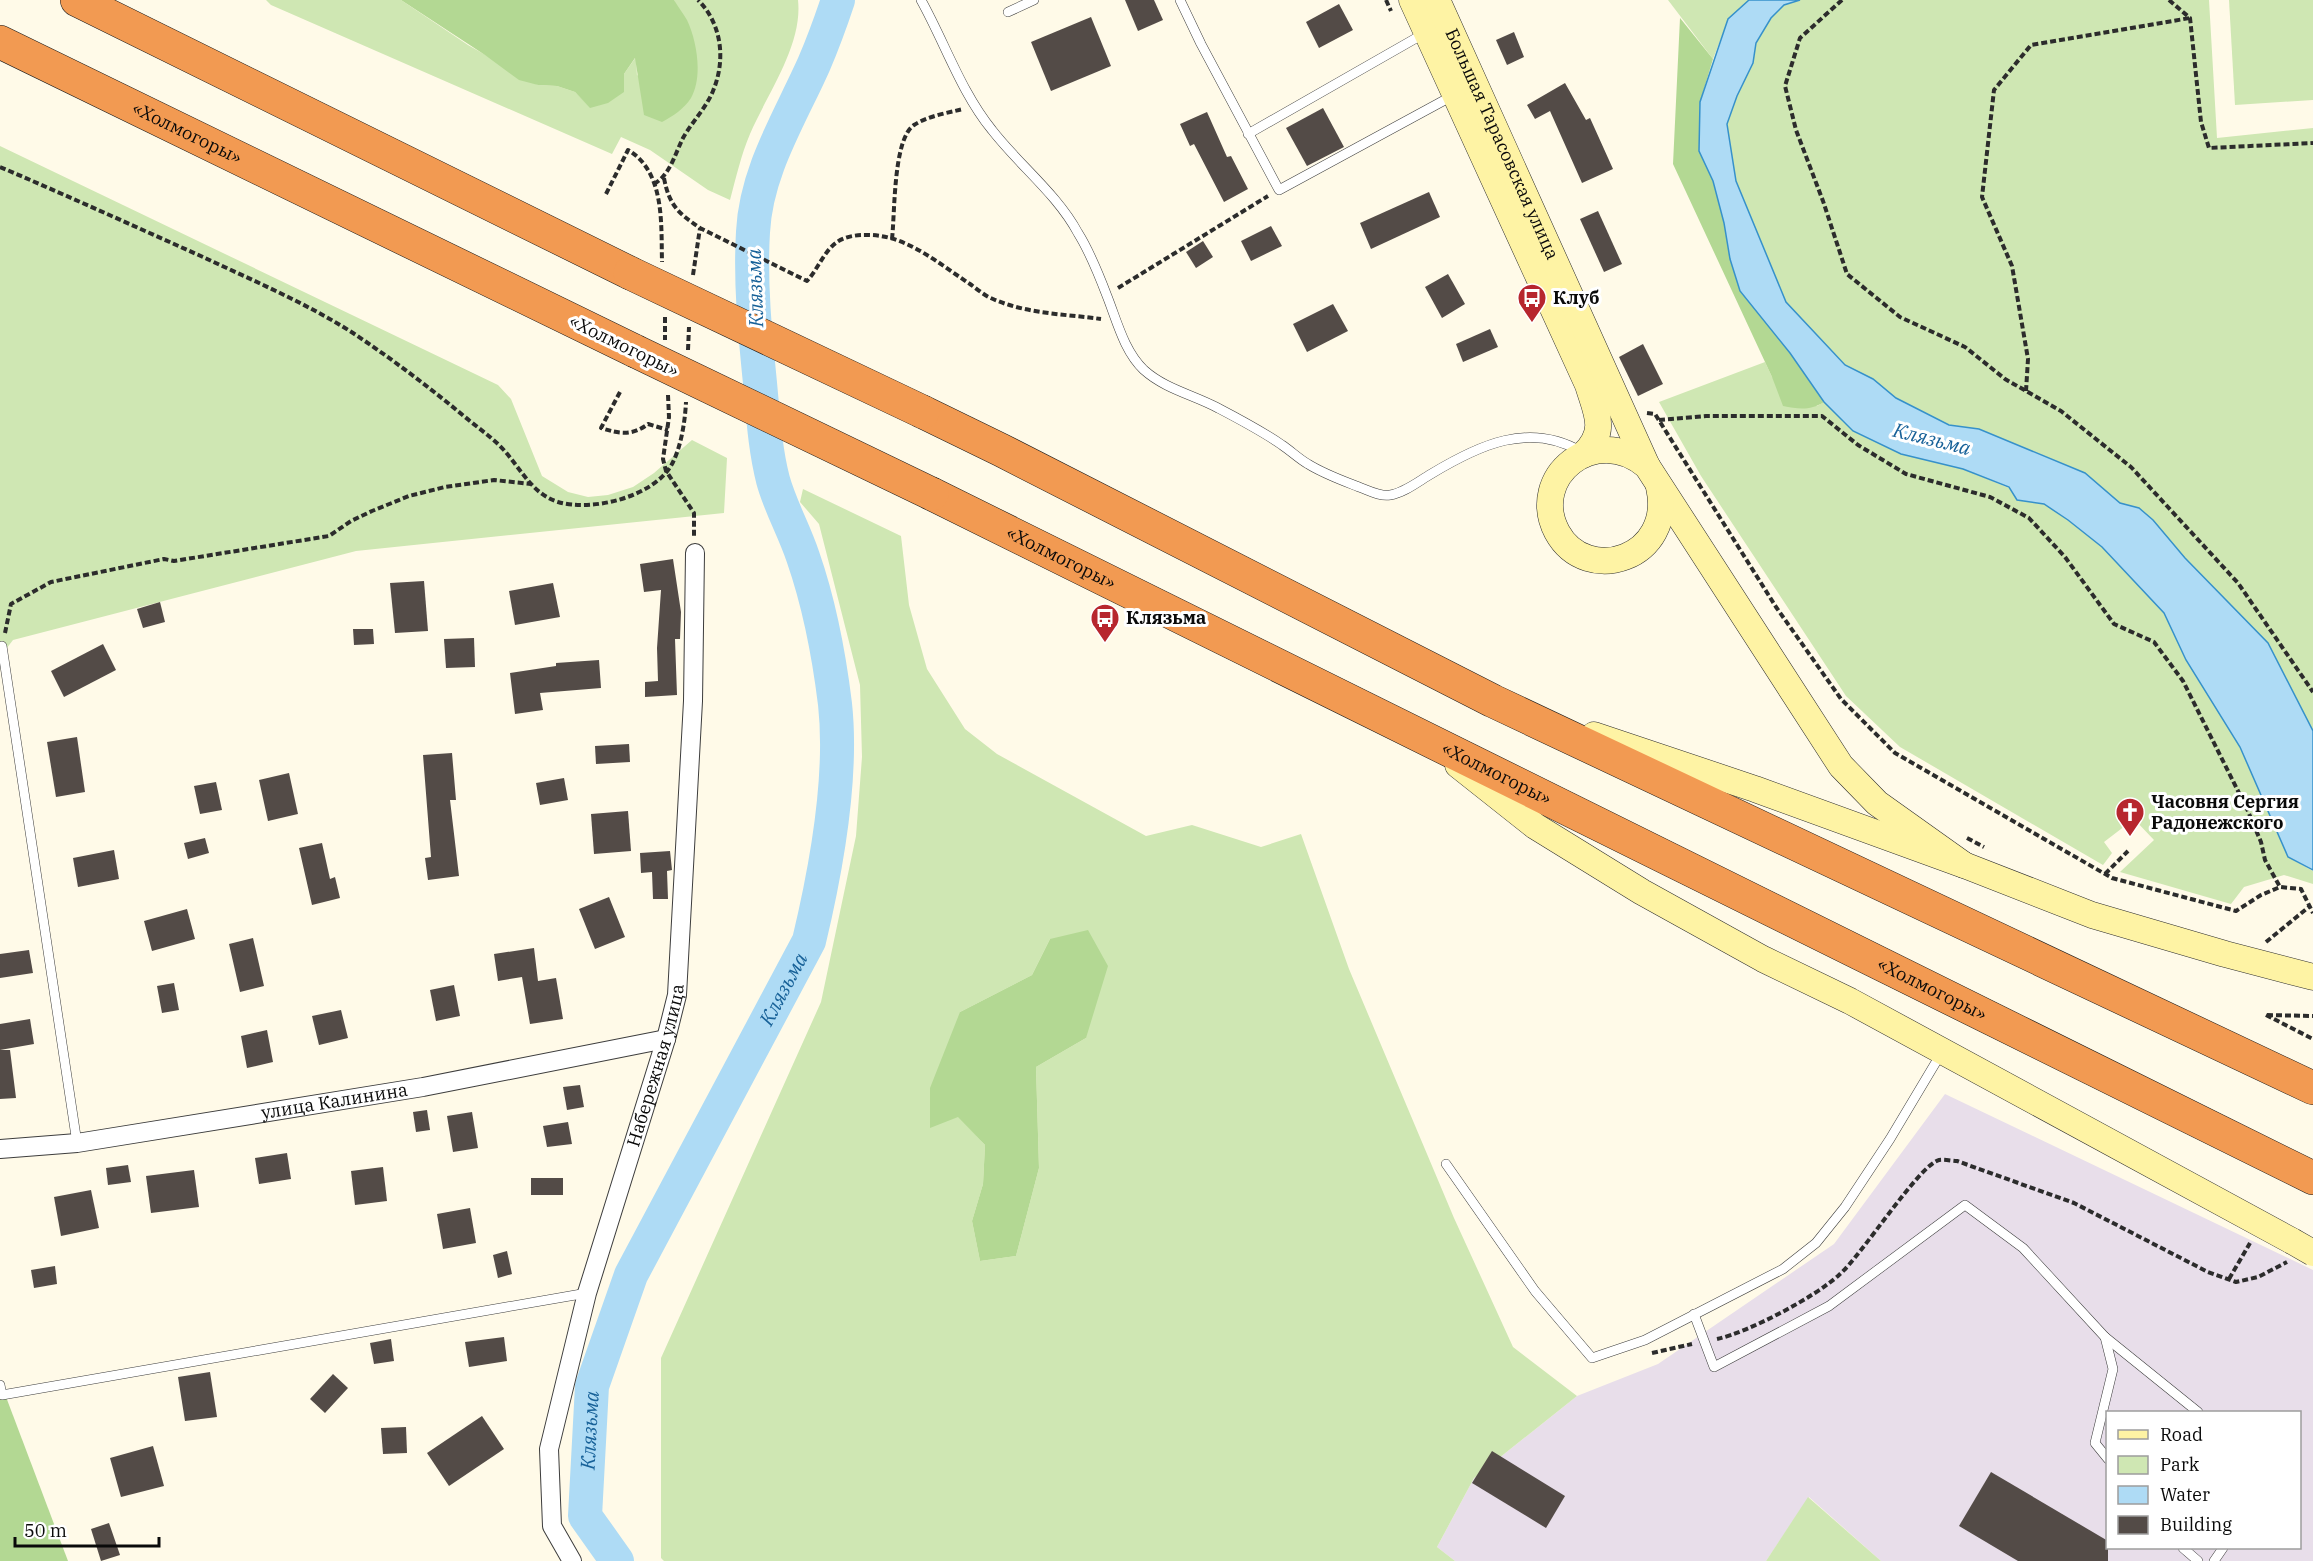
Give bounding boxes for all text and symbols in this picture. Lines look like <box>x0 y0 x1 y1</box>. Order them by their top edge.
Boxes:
street label: Большая Тарасовская улица <box>1440 25 1564 263</box>
street label: «Холмогоры» <box>129 96 246 169</box>
water label: Клязьма <box>740 248 769 329</box>
bus stop icon: Клуб <box>1516 282 1548 324</box>
place label: Клуб <box>1553 286 1599 309</box>
street label: «Холмогоры» <box>566 309 683 382</box>
water label: Клязьма <box>1890 416 1974 461</box>
street label: «Холмогоры» <box>1003 521 1120 594</box>
bus stop icon: Клязьма <box>1089 602 1121 644</box>
place label: Клязьма <box>1126 606 1206 629</box>
street label: «Холмогоры» <box>1438 736 1555 810</box>
place label: Часовня Сергия Радонежского <box>2151 790 2299 834</box>
church icon: Часовня Сергия Радонежского <box>2114 796 2146 838</box>
water label: Клязьма <box>752 948 813 1031</box>
street label: «Холмогоры» <box>1874 952 1991 1026</box>
street label: Набережная улица <box>621 983 689 1149</box>
street label: улица Калинина <box>259 1078 409 1124</box>
water label: Клязьма <box>573 1390 605 1471</box>
legend <box>2106 1411 2301 1549</box>
text: Road <box>2160 1423 2203 1446</box>
text: Park <box>2160 1453 2200 1476</box>
text: Water <box>2160 1483 2210 1506</box>
scale bar <box>15 1510 159 1548</box>
text: Building <box>2160 1513 2232 1536</box>
text: 50 m <box>24 1519 67 1542</box>

